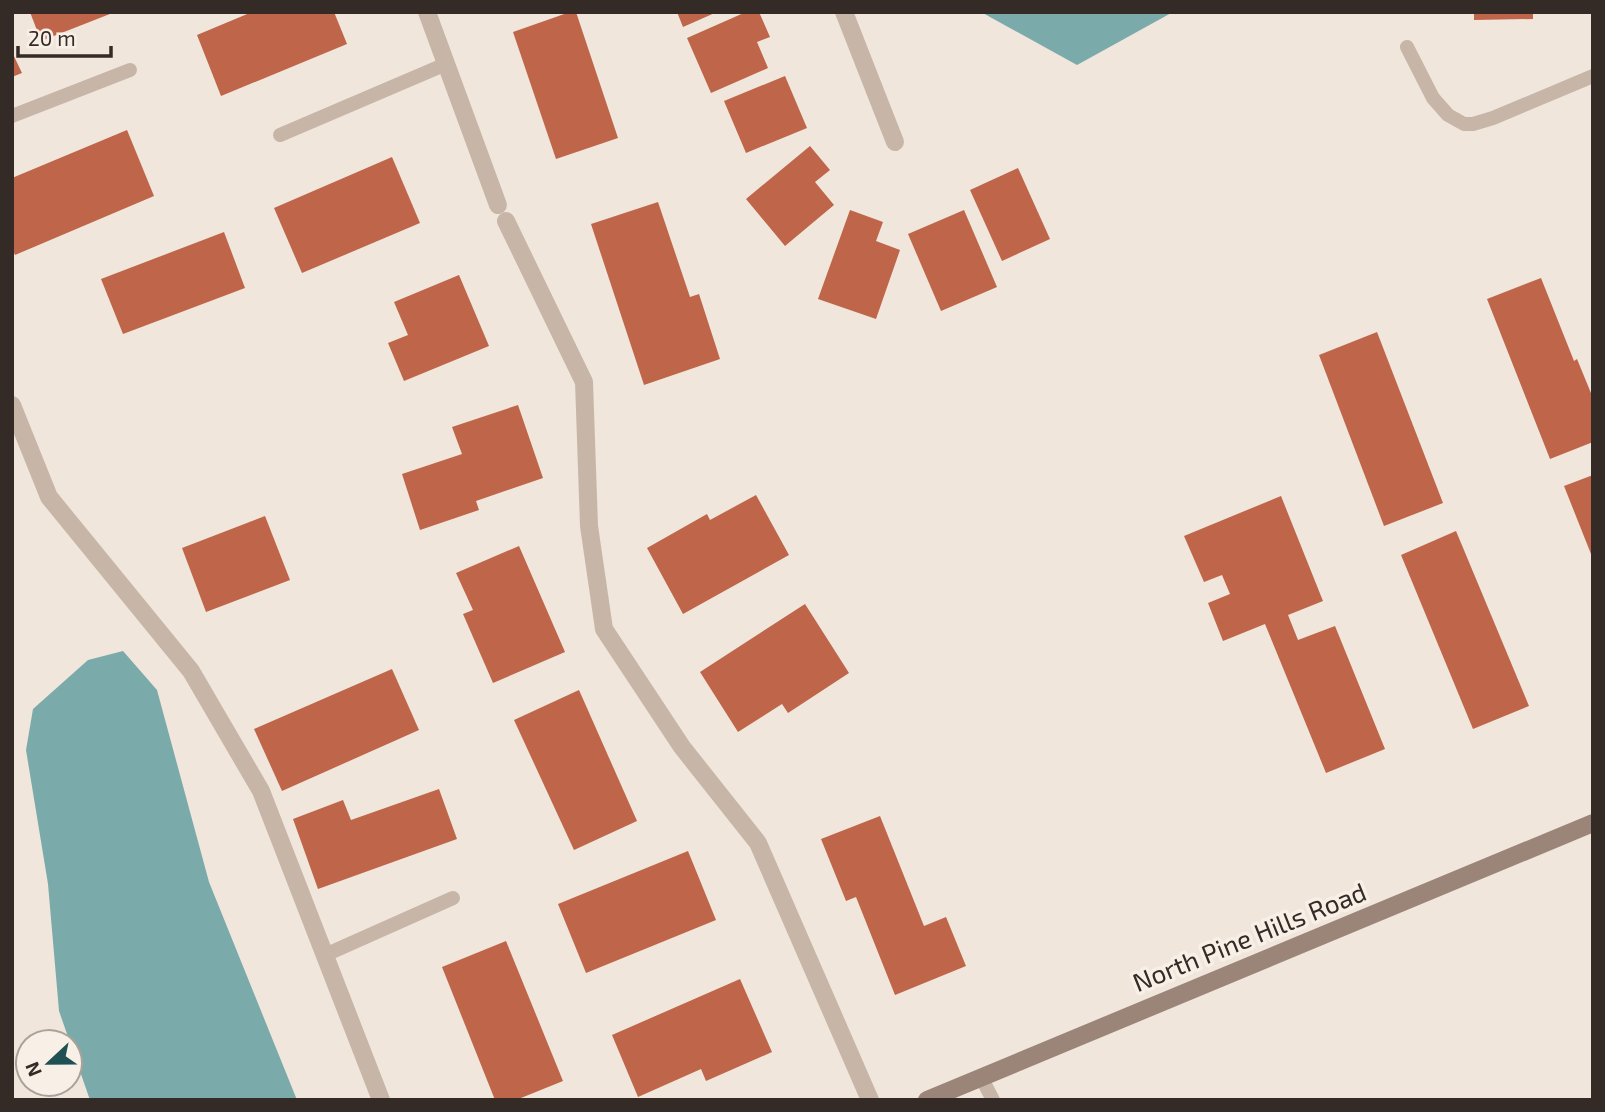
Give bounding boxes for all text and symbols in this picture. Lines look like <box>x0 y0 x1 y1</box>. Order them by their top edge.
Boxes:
scale bar <box>18 14 110 58</box>
text: 20 m <box>28 25 76 50</box>
street label: North Pine Hills Road <box>1128 875 1370 997</box>
north arrow <box>14 1028 84 1098</box>
text: N <box>20 1059 46 1080</box>

